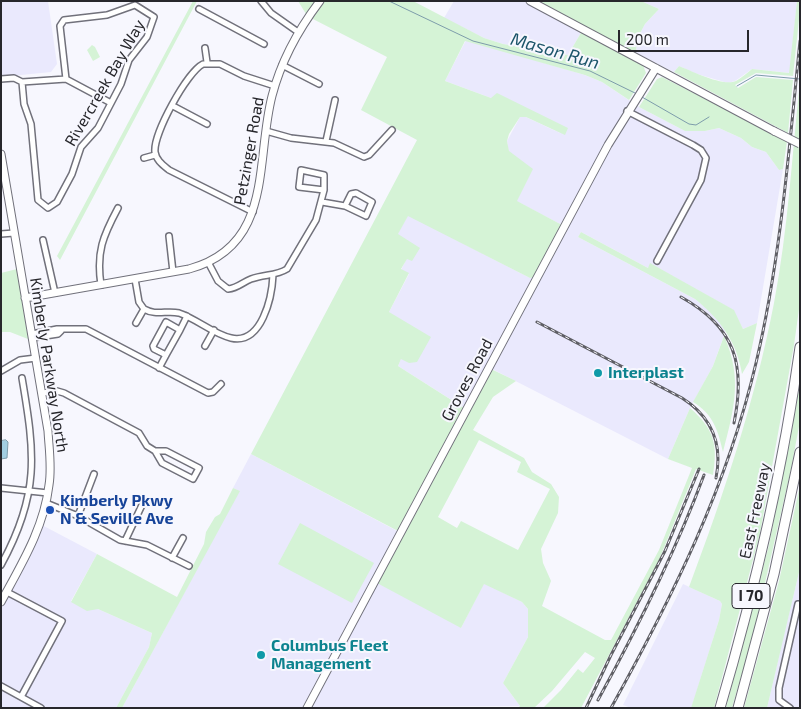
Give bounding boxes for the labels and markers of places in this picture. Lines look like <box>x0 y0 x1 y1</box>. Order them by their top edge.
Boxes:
place label: Interplast <box>608 363 684 383</box>
marker: Interplast <box>592 367 604 379</box>
place label: Kimberly Pkwy N & Seville Ave <box>60 491 174 529</box>
marker: Kimberly Pkwy N & Seville Ave <box>44 504 56 516</box>
place label: Columbus Fleet Management <box>271 636 388 674</box>
marker: Columbus Fleet Management <box>255 649 267 661</box>

